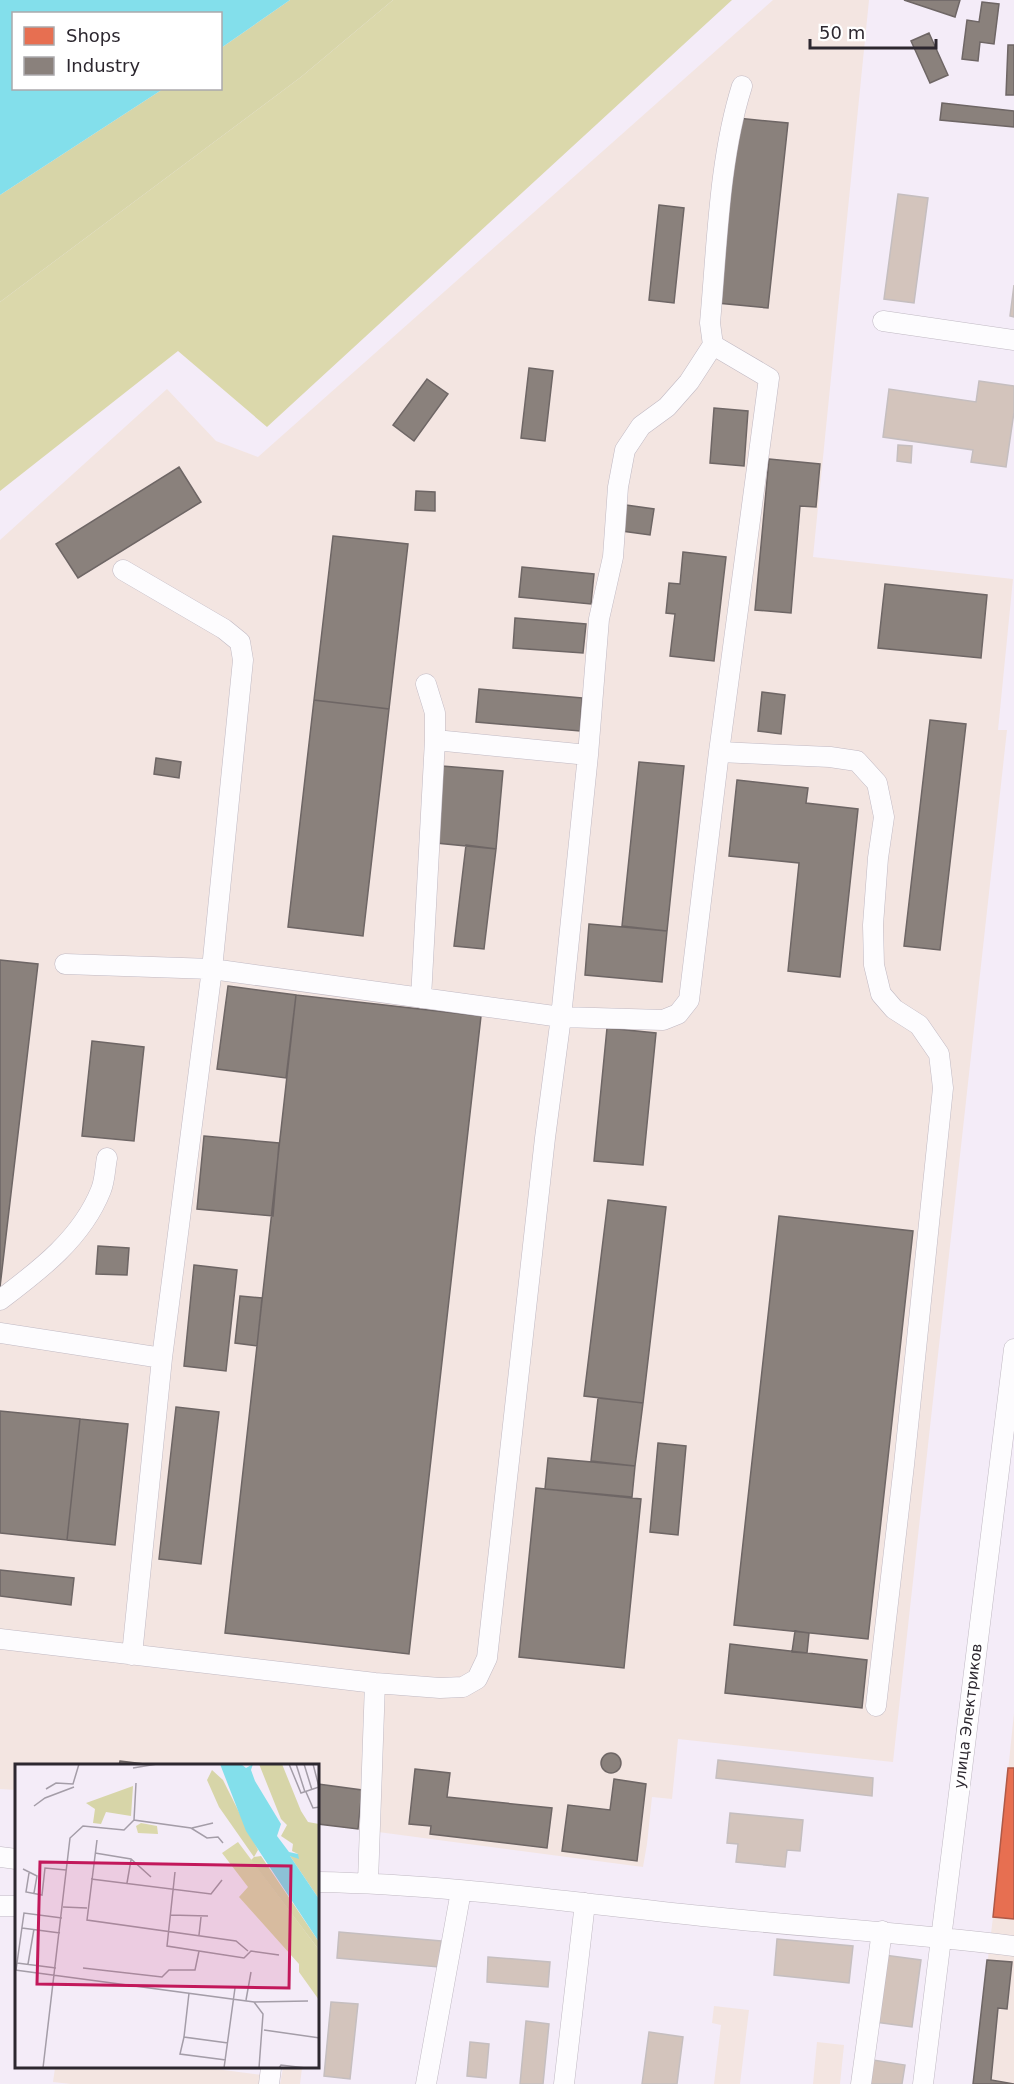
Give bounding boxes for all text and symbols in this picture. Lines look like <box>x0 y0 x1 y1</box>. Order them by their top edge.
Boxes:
legend <box>12 12 222 90</box>
scale bar <box>810 12 936 50</box>
text: 50 m <box>819 22 865 43</box>
text: Shops <box>66 25 121 46</box>
text: Industry <box>66 55 140 76</box>
street label: улица Электриков <box>950 1643 986 1789</box>
inset map <box>15 1764 320 2069</box>

